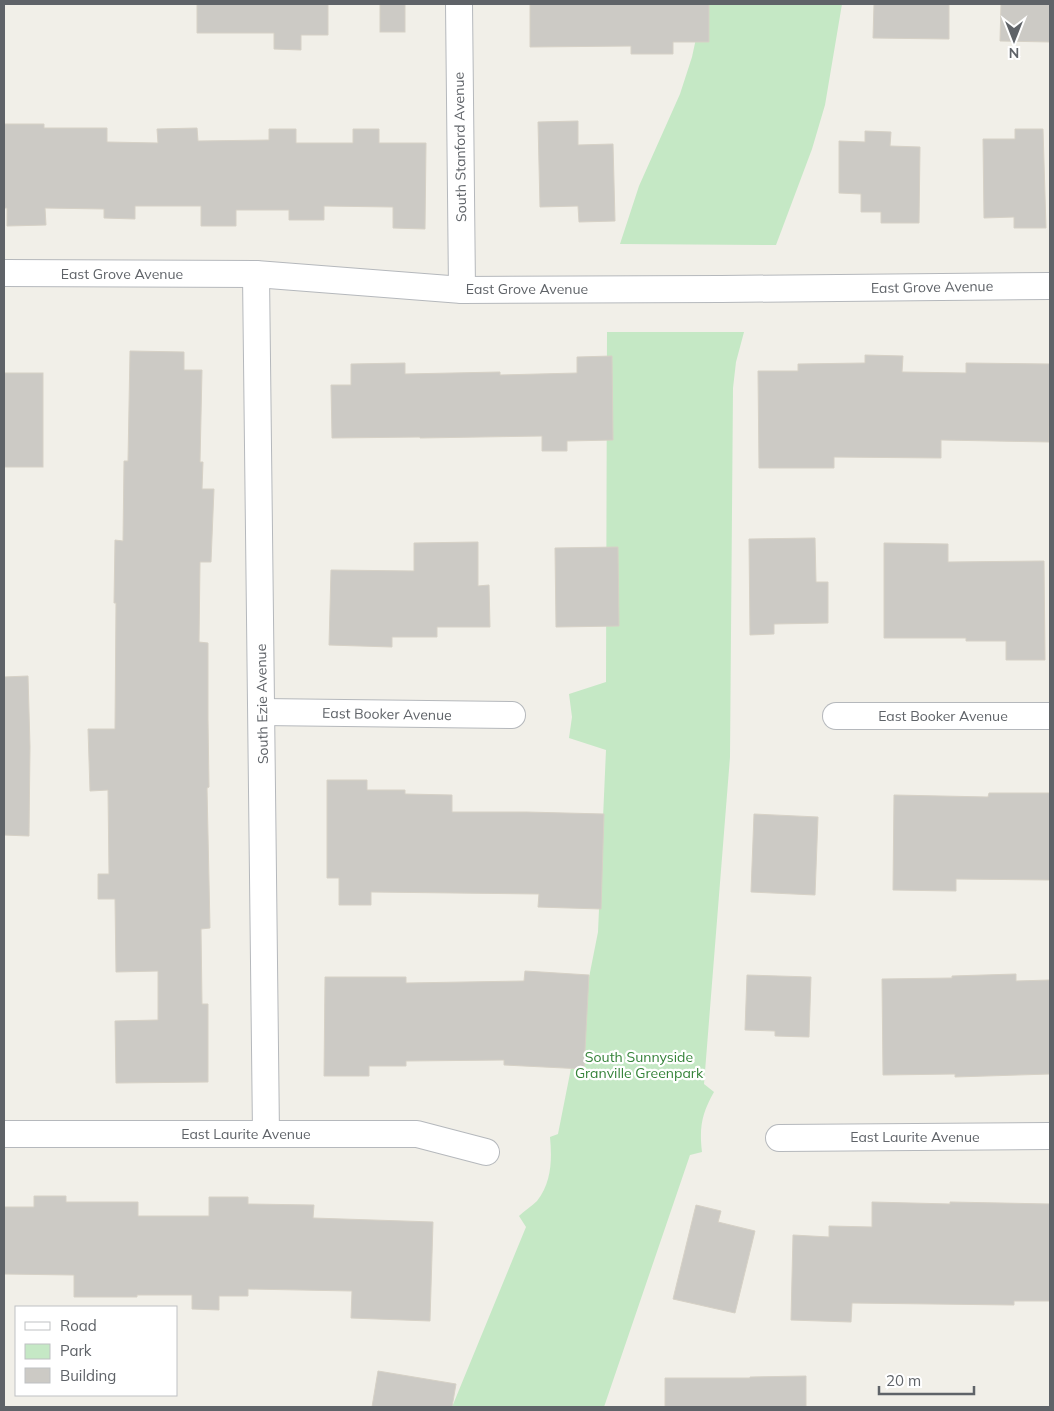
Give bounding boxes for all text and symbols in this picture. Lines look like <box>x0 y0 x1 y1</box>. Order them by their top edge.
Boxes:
north arrow <box>989 15 1039 65</box>
text: N <box>1009 44 1019 62</box>
street label: South Stanford Avenue <box>450 72 470 222</box>
street label: East Grove Avenue <box>61 265 183 283</box>
street label: East Grove Avenue <box>871 277 993 297</box>
street label: East Grove Avenue <box>466 280 588 298</box>
street label: South Ezie Avenue <box>252 644 272 764</box>
street label: East Booker Avenue <box>322 704 452 724</box>
street label: East Booker Avenue <box>878 707 1008 725</box>
park label: South Sunnyside Granville Greenpark <box>575 1048 704 1082</box>
street label: East Laurite Avenue <box>181 1125 311 1143</box>
street label: East Laurite Avenue <box>850 1128 980 1146</box>
legend <box>15 1306 178 1396</box>
text: Road <box>60 1316 97 1335</box>
text: Park <box>60 1341 92 1360</box>
scale bar <box>879 1364 974 1396</box>
text: Building <box>60 1366 116 1385</box>
text: 20 m <box>886 1371 921 1390</box>

